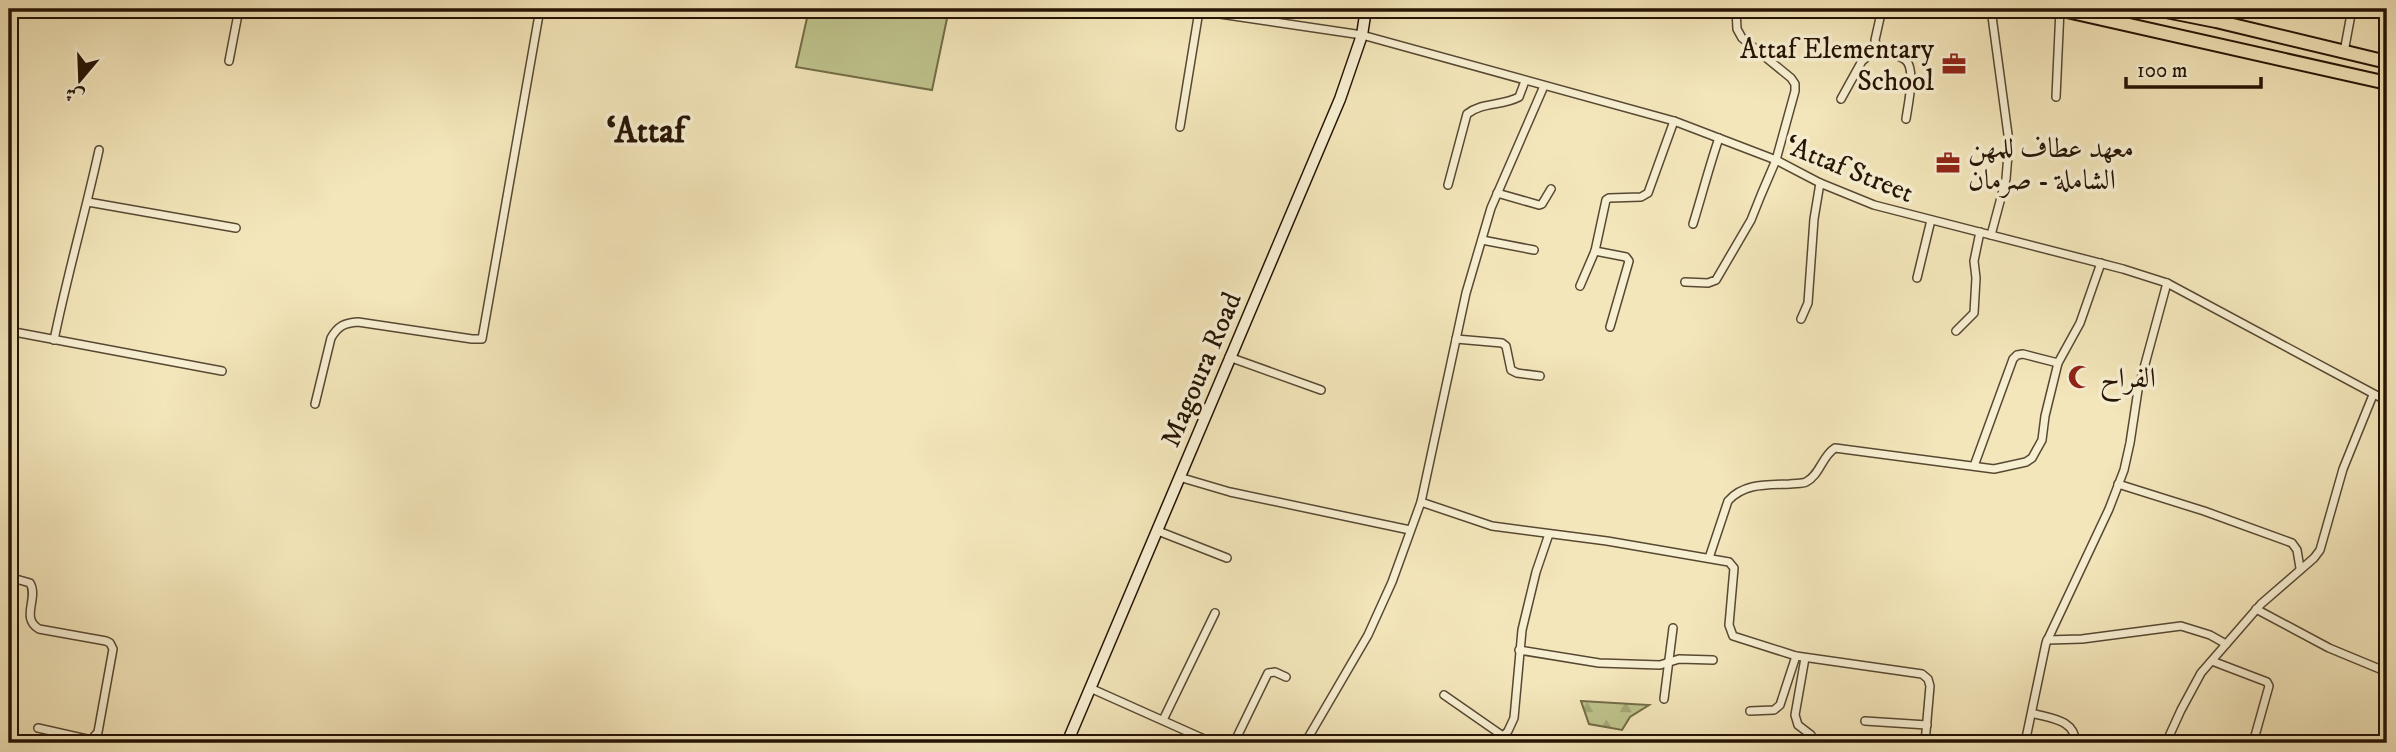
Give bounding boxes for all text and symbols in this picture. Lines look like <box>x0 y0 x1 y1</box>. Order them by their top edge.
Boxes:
place label: Attaf Elementary School <box>1740 32 1935 99</box>
north arrow <box>46 46 116 116</box>
scale bar <box>2126 46 2261 90</box>
office icon: Attaf Elementary School <box>1940 50 1968 78</box>
text: 100 m <box>2137 58 2188 84</box>
text: ش <box>62 81 88 109</box>
district label: ‘Attaf <box>607 110 691 154</box>
street label: ‘Attaf Street <box>1780 128 1919 211</box>
place label: معهد عطاف للمهن الشاملة - صرمان <box>1968 131 2134 198</box>
office icon: معهد عطاف للمهن الشاملة - صرمان <box>1934 149 1962 177</box>
street label: Magoura Road <box>1153 287 1250 452</box>
place label: الفراح <box>2100 361 2156 403</box>
mosque icon: الفراح <box>2066 363 2094 391</box>

